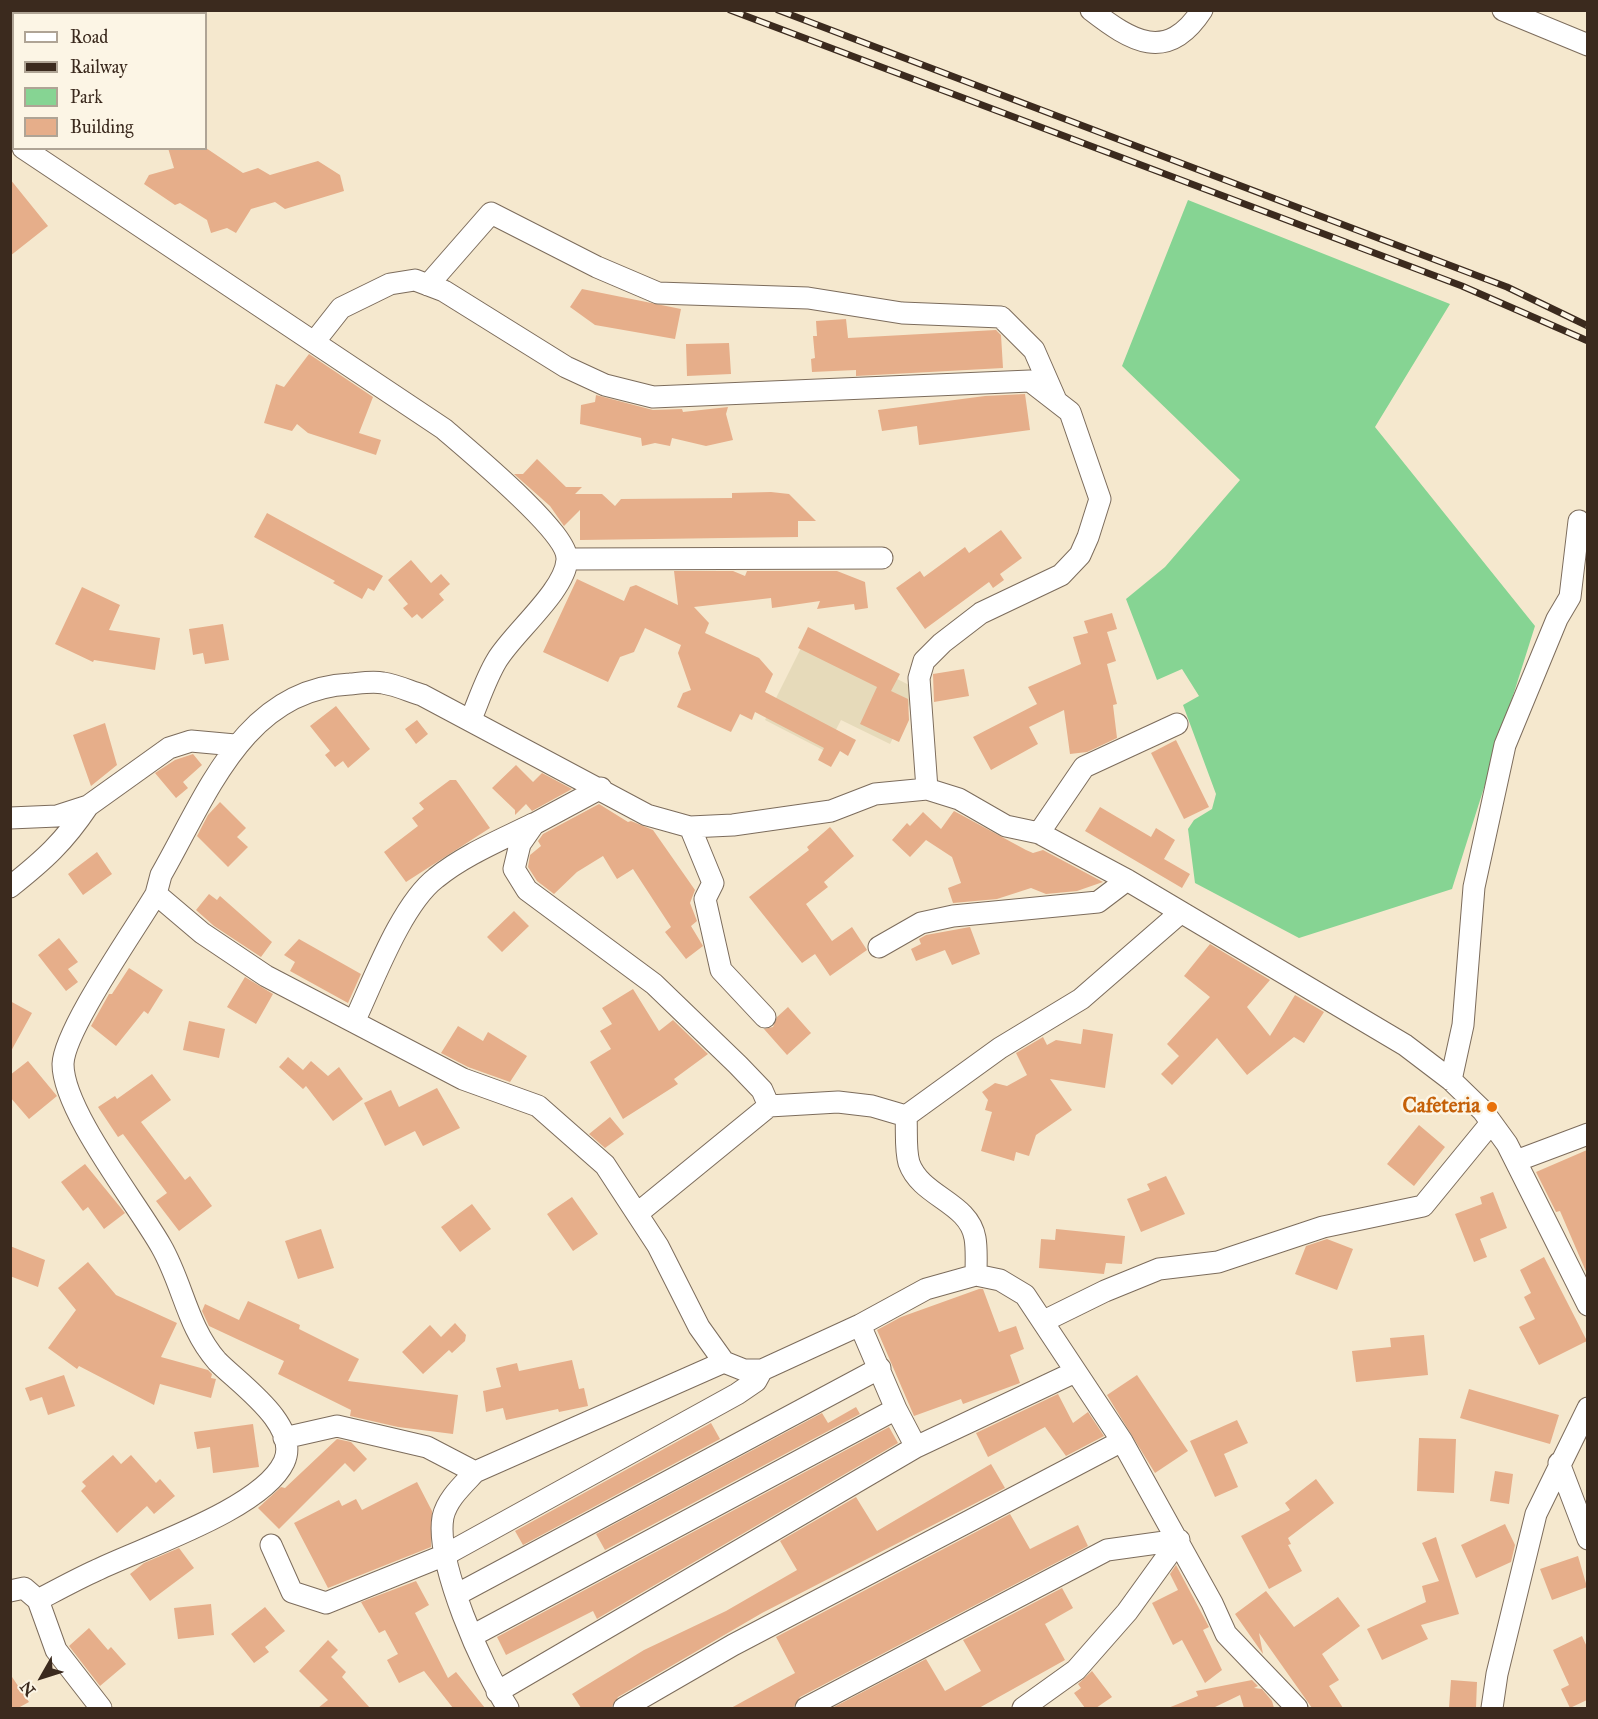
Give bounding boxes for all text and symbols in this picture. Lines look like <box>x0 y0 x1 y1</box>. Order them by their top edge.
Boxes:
legend <box>12 12 207 150</box>
text: Road <box>70 26 108 48</box>
text: Railway <box>70 56 127 78</box>
text: Park <box>70 86 103 108</box>
text: Building <box>70 116 133 138</box>
place label: Cafeteria <box>1402 1094 1480 1120</box>
marker: Cafeteria <box>1485 1100 1499 1114</box>
north arrow <box>12 1647 72 1707</box>
text: N <box>16 1677 39 1700</box>

